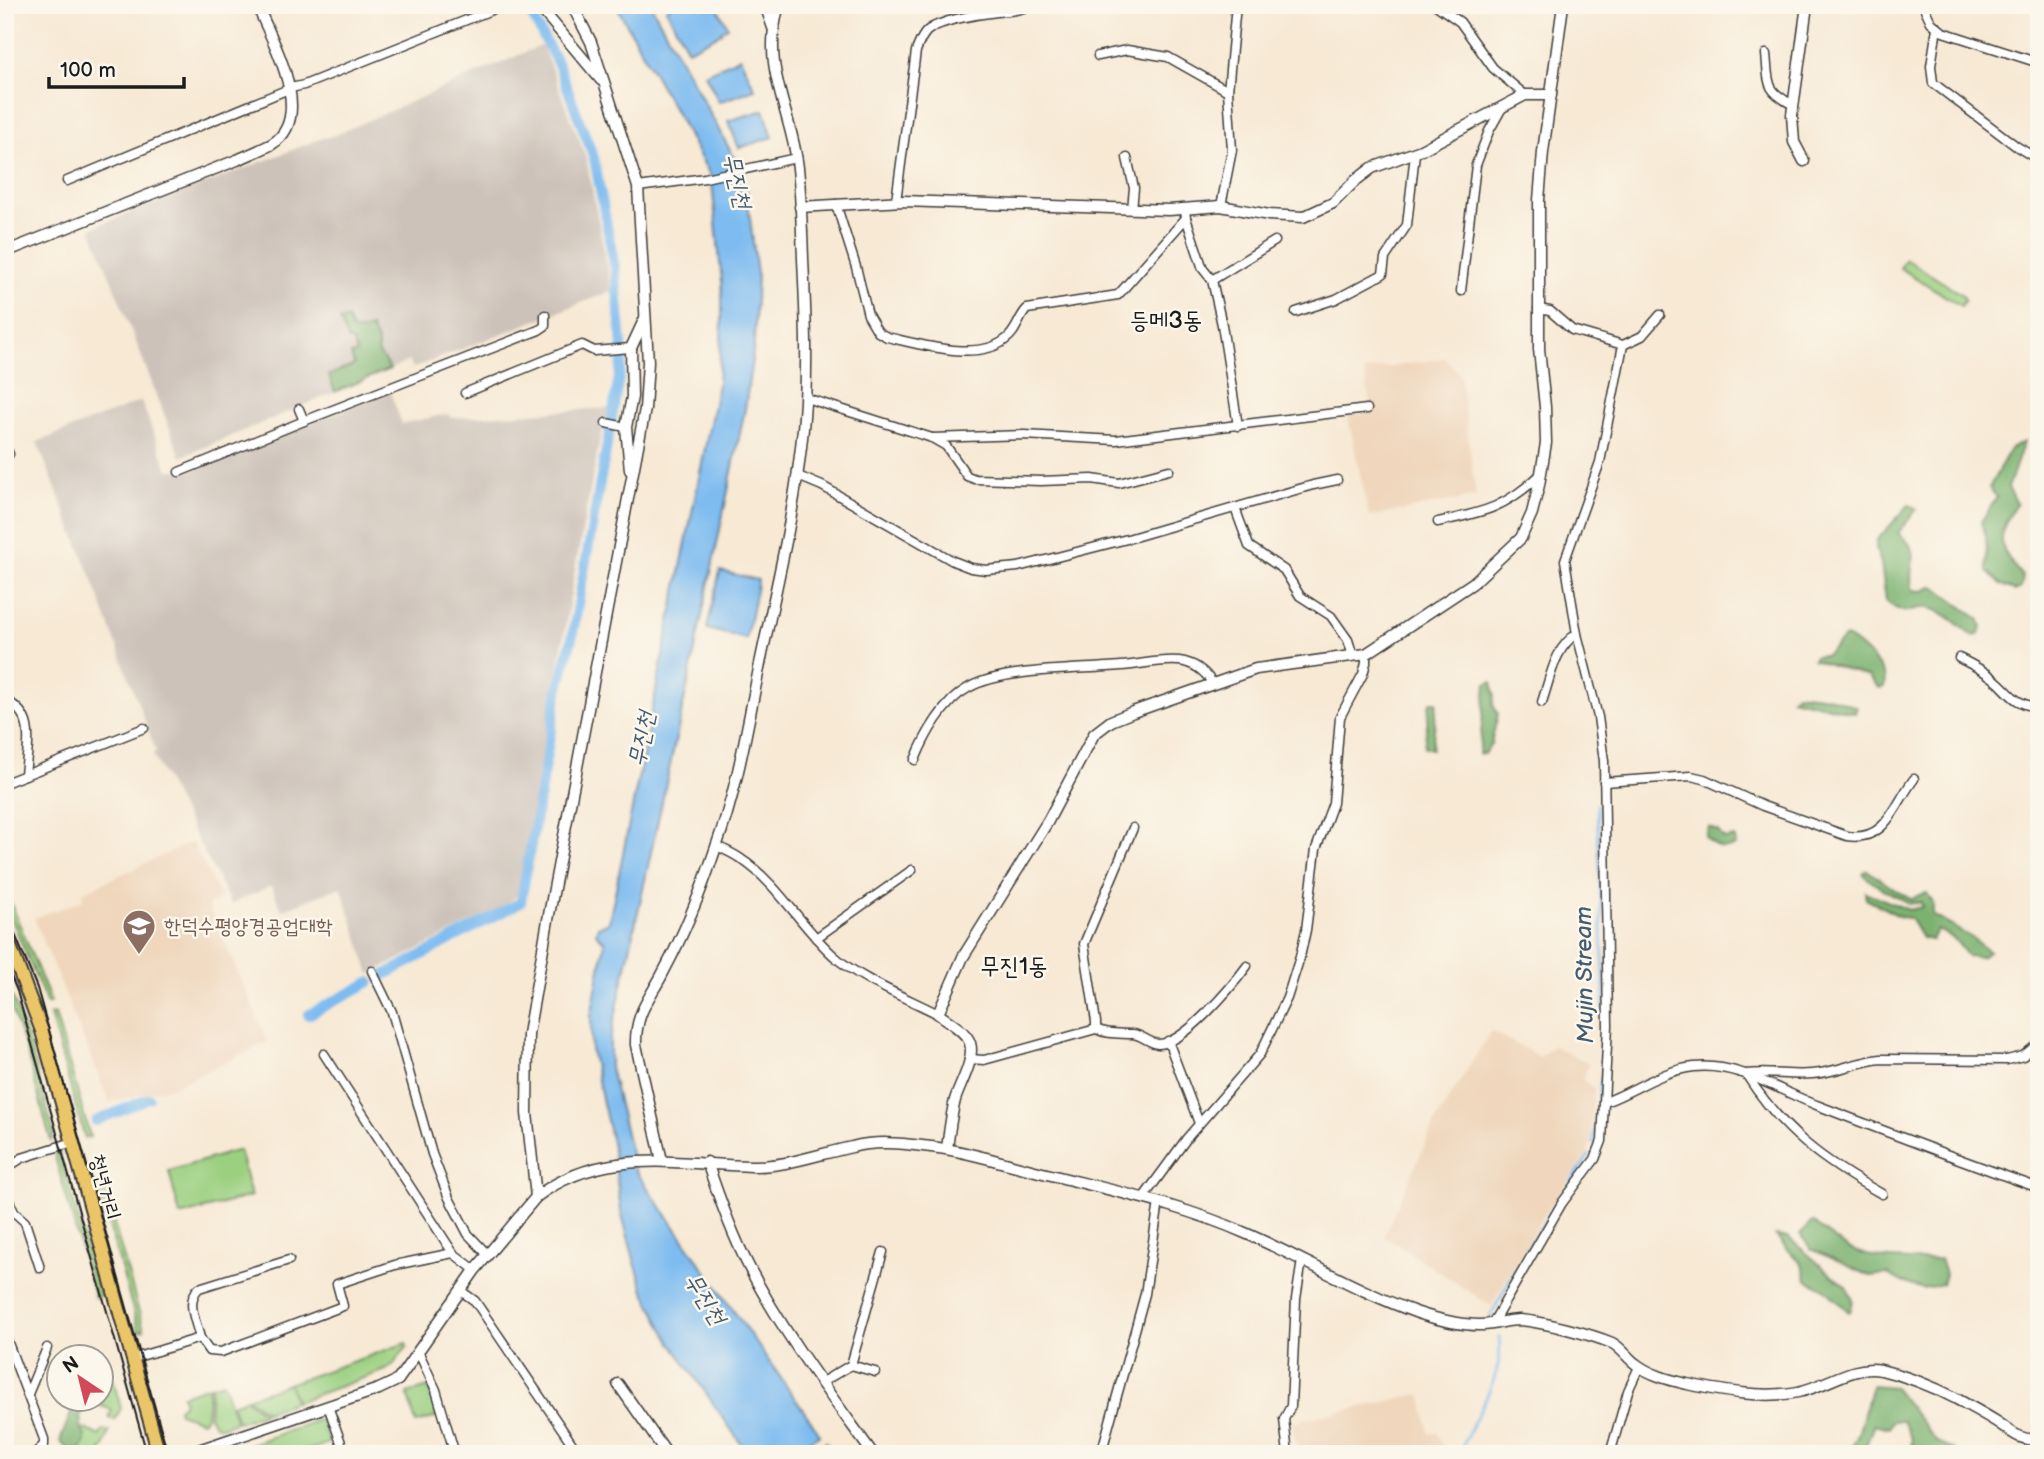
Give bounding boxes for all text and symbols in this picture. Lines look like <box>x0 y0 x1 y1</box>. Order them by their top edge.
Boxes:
scale bar <box>49 46 184 90</box>
text: 100 m <box>60 58 116 83</box>
water label: 무진천 <box>717 151 757 214</box>
district label: 등메3동 <box>1130 306 1202 335</box>
water label: 무진천 <box>623 707 662 769</box>
water label: Mujin Stream <box>1570 906 1600 1044</box>
school or university icon: 한덕수평양경공업대학 <box>120 907 158 956</box>
place label: 한덕수평양경공업대학 <box>164 914 333 939</box>
district label: 무진1동 <box>980 952 1048 981</box>
street label: 청년거리 <box>84 1151 126 1223</box>
water label: 무진천 <box>678 1268 733 1332</box>
north arrow <box>46 1344 116 1414</box>
text: N <box>59 1352 84 1379</box>

